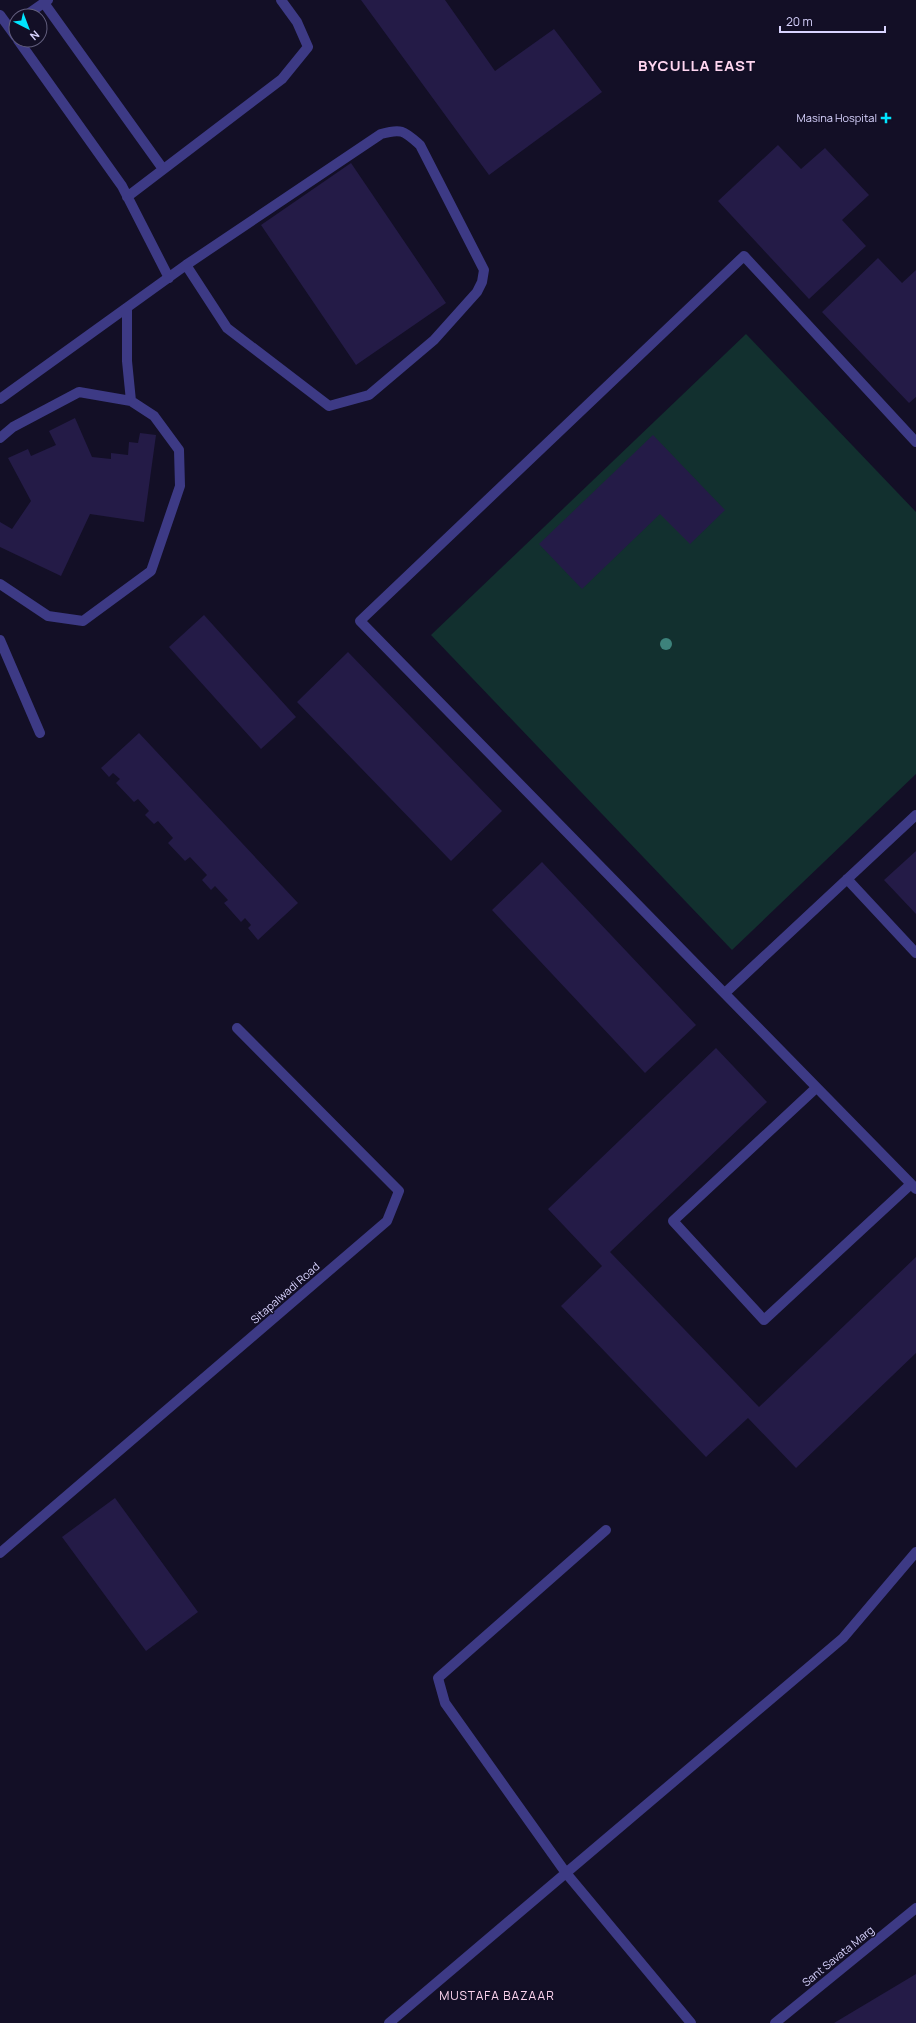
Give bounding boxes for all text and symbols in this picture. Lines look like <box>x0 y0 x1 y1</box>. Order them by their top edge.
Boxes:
north arrow <box>8 8 48 48</box>
scale bar <box>780 8 885 34</box>
text: 20 m <box>786 13 813 30</box>
text: N <box>27 28 43 44</box>
district label: BYCULLA EAST <box>638 55 756 76</box>
place label: Masina Hospital <box>797 110 877 125</box>
marker: Masina Hospital <box>880 112 892 124</box>
street label: Sitapalwadi Road <box>247 1259 322 1327</box>
street label: Sant Savata Marg <box>799 1922 877 1989</box>
district label: MUSTAFA BAZAAR <box>439 1987 555 2004</box>

